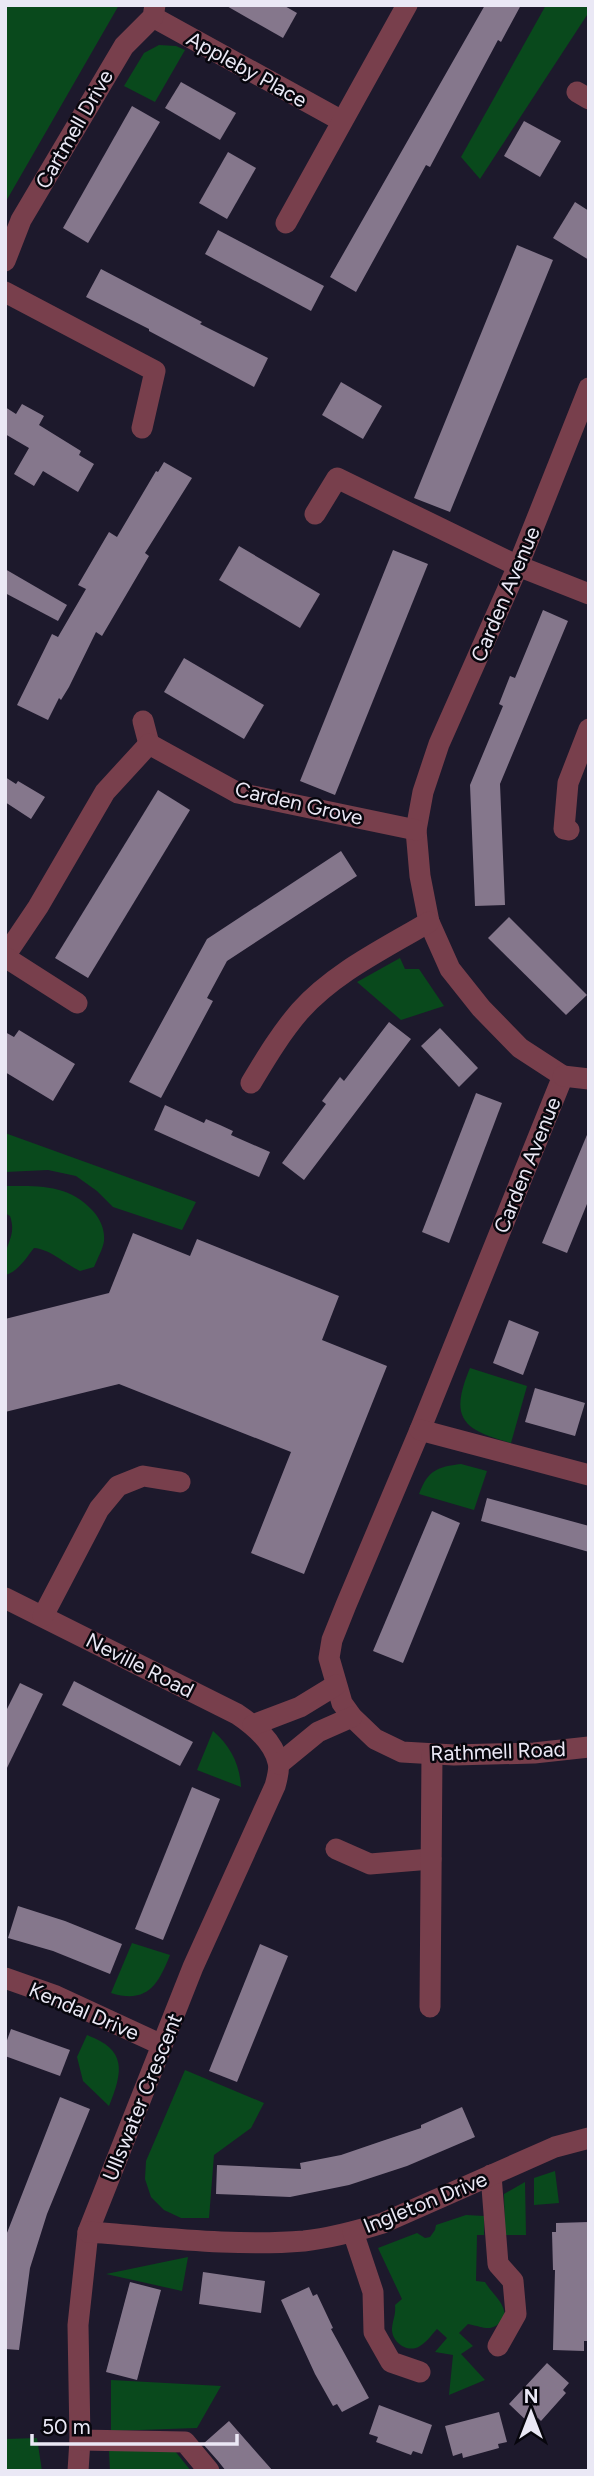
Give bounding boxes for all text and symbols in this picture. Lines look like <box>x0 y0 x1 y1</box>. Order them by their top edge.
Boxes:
street label: Appleby Place <box>182 26 312 112</box>
street label: Cartmell Drive <box>30 65 118 193</box>
street label: Carden Avenue <box>465 523 545 665</box>
street label: Carden Grove <box>232 776 366 830</box>
street label: Carden Avenue <box>488 1093 566 1237</box>
street label: Neville Road <box>82 1627 198 1703</box>
street label: Rathmell Road <box>430 1736 566 1766</box>
street label: Kendal Drive <box>25 1977 143 2045</box>
street label: Ullswater Crescent <box>97 2010 187 2184</box>
street label: Ingleton Drive <box>359 2166 491 2238</box>
north arrow <box>496 2378 566 2448</box>
text: N <box>524 2385 538 2408</box>
scale bar <box>32 2402 236 2446</box>
text: 50 m <box>42 2414 91 2439</box>

